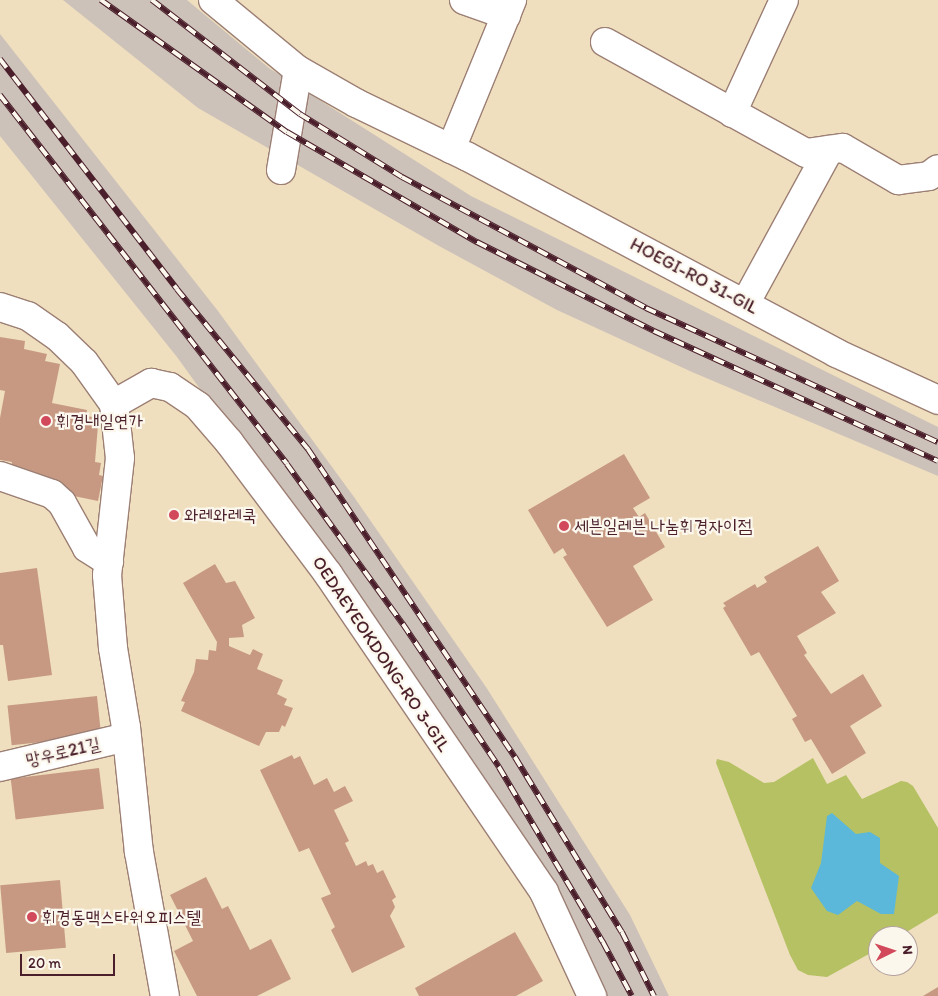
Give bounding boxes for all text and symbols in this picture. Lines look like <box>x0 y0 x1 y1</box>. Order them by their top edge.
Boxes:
street label: HOEGI-RO 31-GIL <box>625 233 763 319</box>
place label: 휘경내일연가 <box>56 410 143 432</box>
marker: 휘경내일연가 <box>40 415 52 427</box>
place label: 와레와레쿡 <box>184 504 256 526</box>
marker: 와레와레쿡 <box>168 509 180 521</box>
place label: 세븐일레븐 나눔휘경자이점 <box>574 515 752 537</box>
marker: 세븐일레븐 나눔휘경자이점 <box>558 520 570 532</box>
street label: OEDAEYEOKDONG-RO 3-GIL <box>307 552 455 756</box>
street label: 망우로21길 <box>24 733 102 771</box>
place label: 휘경동맥스타워오피스텔 <box>42 906 201 928</box>
marker: 휘경동맥스타워오피스텔 <box>26 911 38 923</box>
north arrow <box>868 926 918 976</box>
scale bar <box>22 944 118 976</box>
text: N <box>899 945 916 955</box>
text: 20 m <box>28 954 61 972</box>

